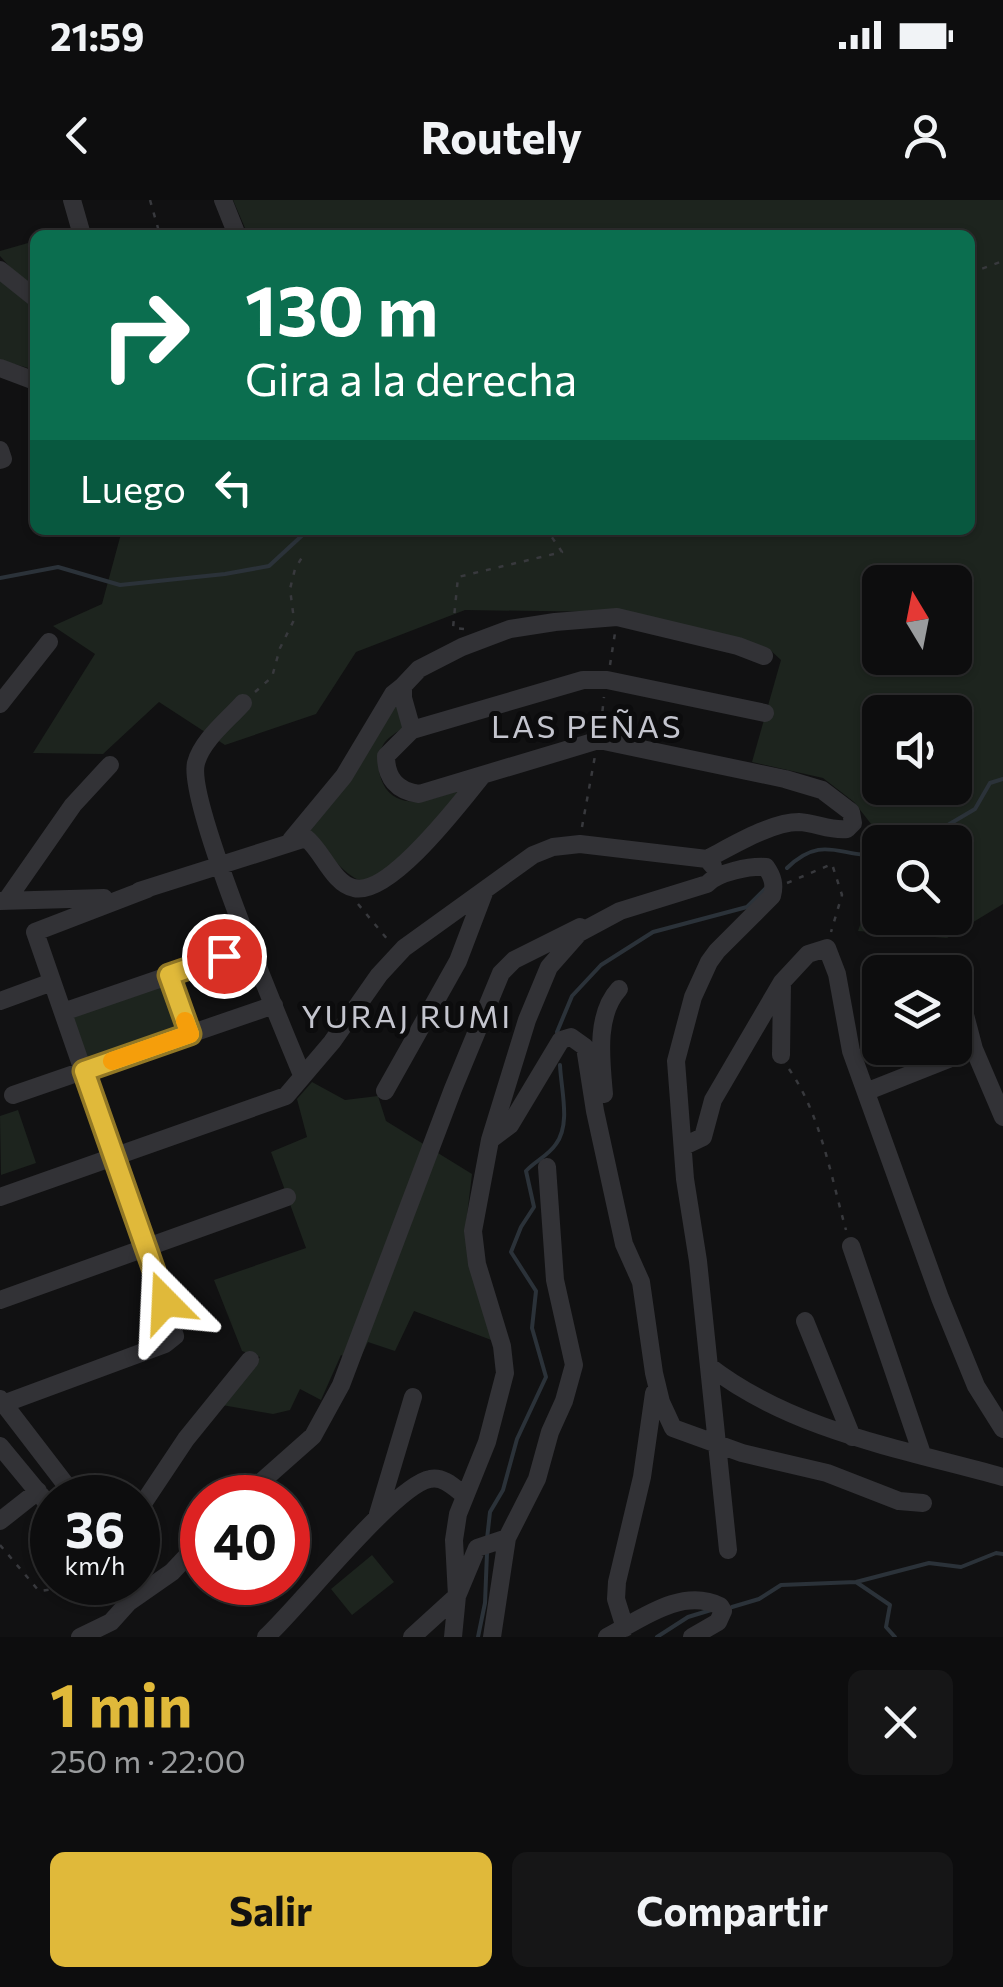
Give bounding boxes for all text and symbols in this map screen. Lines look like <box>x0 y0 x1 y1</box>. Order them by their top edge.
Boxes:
text: 21:59 <box>50 12 144 59</box>
icon: back <box>50 108 105 163</box>
text: Routely <box>421 108 582 163</box>
icon: person <box>898 108 953 163</box>
text: 130 m <box>245 265 438 350</box>
icon: right <box>80 270 210 400</box>
text: Gira a la derecha <box>245 350 577 405</box>
icon: left <box>206 460 261 515</box>
text: Luego <box>80 464 186 511</box>
north arrow <box>862 565 972 675</box>
map controls <box>862 565 972 1065</box>
button: sound <box>862 695 972 805</box>
district label: LAS PEÑAS <box>491 705 683 745</box>
button: search <box>862 825 972 935</box>
pin <box>182 914 267 999</box>
icon: arrive <box>197 929 252 984</box>
button: layers <box>862 955 972 1065</box>
district label: YURAJ RUMI <box>301 995 513 1035</box>
position arrow <box>113 1250 217 1354</box>
speed limit sign: 40 <box>180 1475 310 1605</box>
text: 36 <box>65 1497 125 1558</box>
text: km/h <box>65 1550 125 1580</box>
text: 1 min <box>50 1666 192 1739</box>
button: close <box>848 1670 953 1775</box>
text: 250 m · 22:00 <box>50 1740 246 1780</box>
button: Salir <box>50 1852 492 1967</box>
button: Compartir <box>512 1852 953 1967</box>

